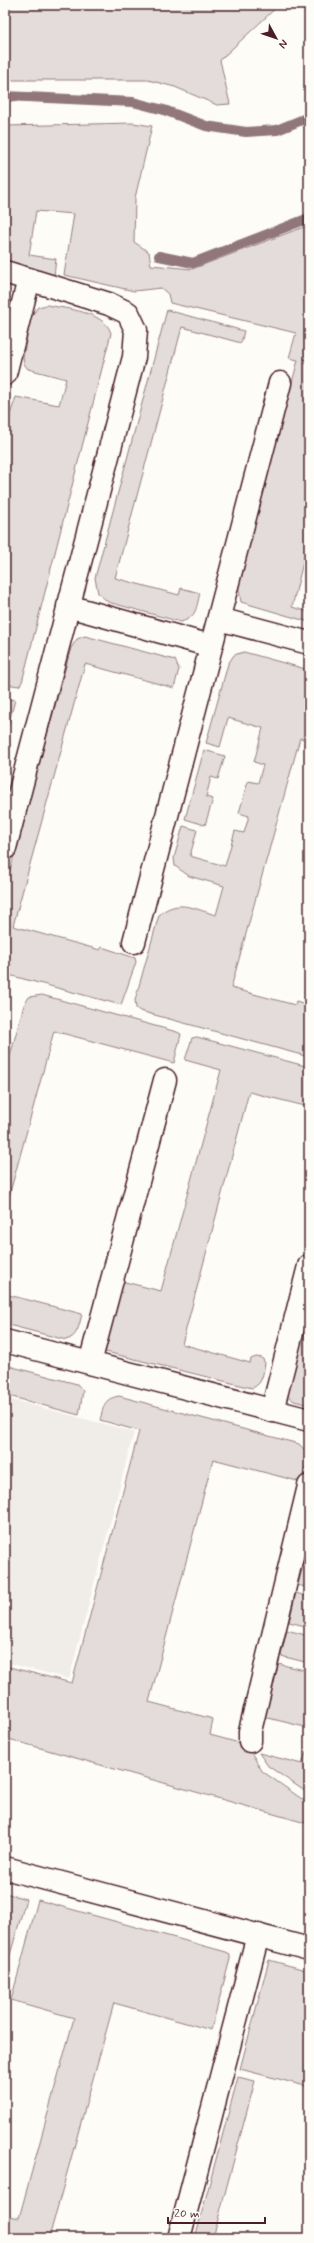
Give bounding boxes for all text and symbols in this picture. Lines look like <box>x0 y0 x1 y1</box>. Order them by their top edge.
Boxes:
north arrow <box>256 18 296 58</box>
text: N <box>275 36 291 51</box>
scale bar <box>168 2199 265 2225</box>
text: 20 m <box>174 2206 200 2222</box>

